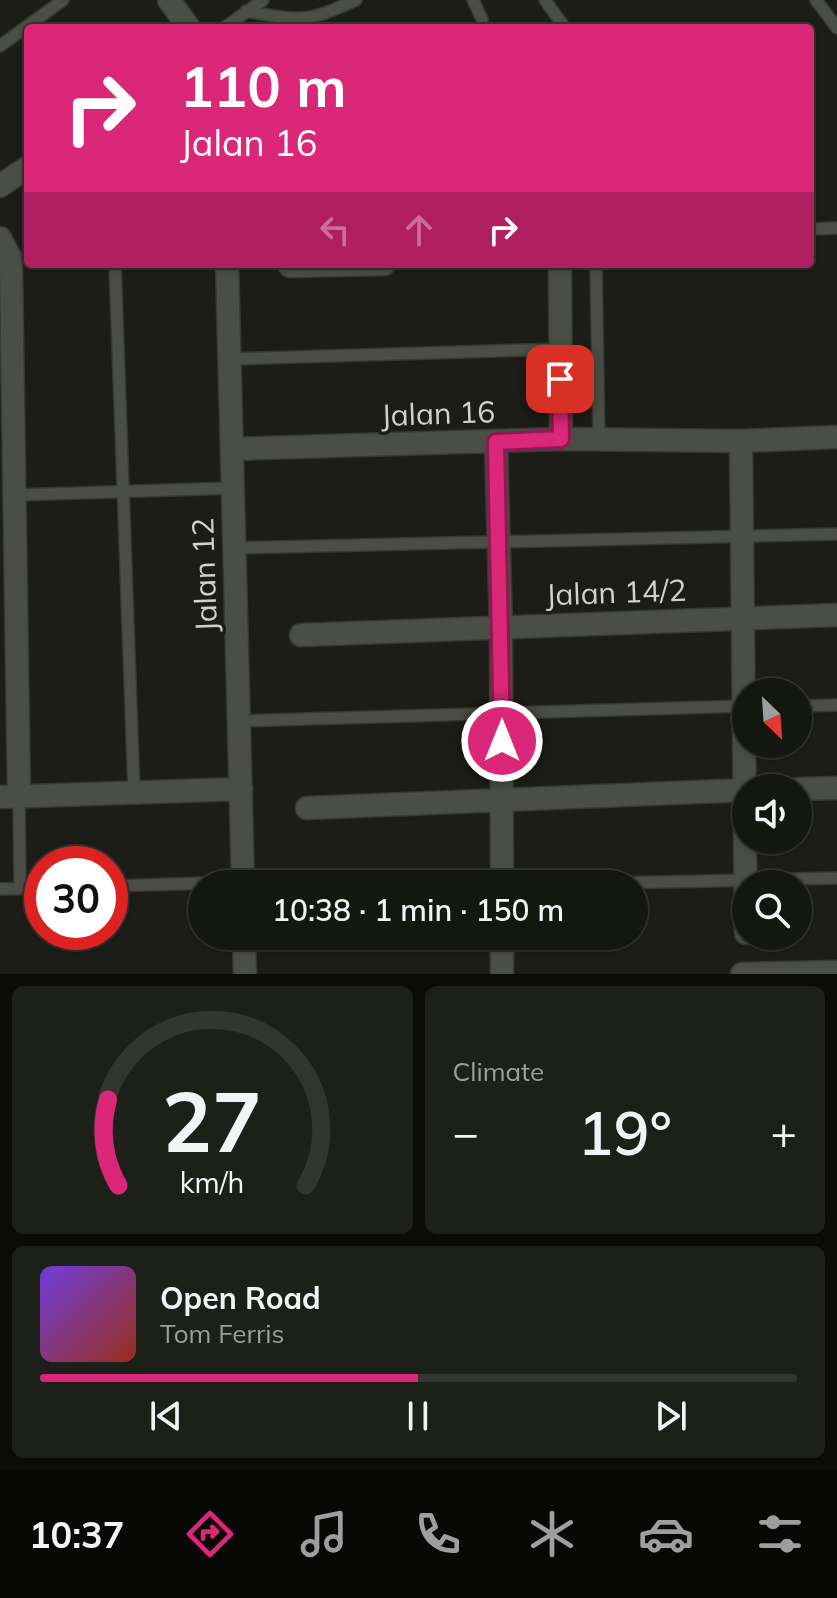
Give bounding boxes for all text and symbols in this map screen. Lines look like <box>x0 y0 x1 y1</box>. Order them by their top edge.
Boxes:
text: 110 m <box>180 51 347 121</box>
icon: right <box>48 56 152 160</box>
text: Jalan 16 <box>180 120 317 165</box>
icon: left <box>313 208 357 252</box>
icon: ahead <box>397 208 441 252</box>
icon: right <box>481 208 525 252</box>
pin <box>526 345 594 413</box>
icon: arrive <box>538 357 582 401</box>
street label: Jalan 16 <box>380 392 496 434</box>
street label: Jalan 12 <box>183 517 225 633</box>
street label: Jalan 14/2 <box>545 571 687 613</box>
north arrow <box>732 678 812 758</box>
map controls <box>732 678 812 950</box>
position arrow <box>460 699 544 783</box>
button: sound <box>732 774 812 854</box>
speed limit sign: 30 <box>24 846 128 950</box>
button: search <box>732 870 812 950</box>
text: 10:38 · 1 min · 150 m <box>272 891 564 929</box>
text: Climate <box>453 1055 544 1088</box>
text: 27 <box>162 1068 262 1173</box>
text: 19° <box>578 1095 672 1170</box>
text: − <box>453 1105 479 1160</box>
text: + <box>771 1105 797 1160</box>
text: km/h <box>180 1164 245 1200</box>
text: Open Road <box>160 1279 321 1317</box>
text: Tom Ferris <box>160 1317 284 1350</box>
icon: previous <box>144 1394 188 1438</box>
icon: pause <box>396 1394 440 1438</box>
icon: next <box>649 1394 693 1438</box>
icon: directions <box>182 1506 238 1562</box>
icon: music <box>296 1506 352 1562</box>
icon: phone <box>410 1506 466 1562</box>
icon: climate <box>524 1506 580 1562</box>
icon: car <box>638 1506 694 1562</box>
icon: filters <box>752 1506 808 1562</box>
text: 10:37 <box>29 1512 124 1557</box>

